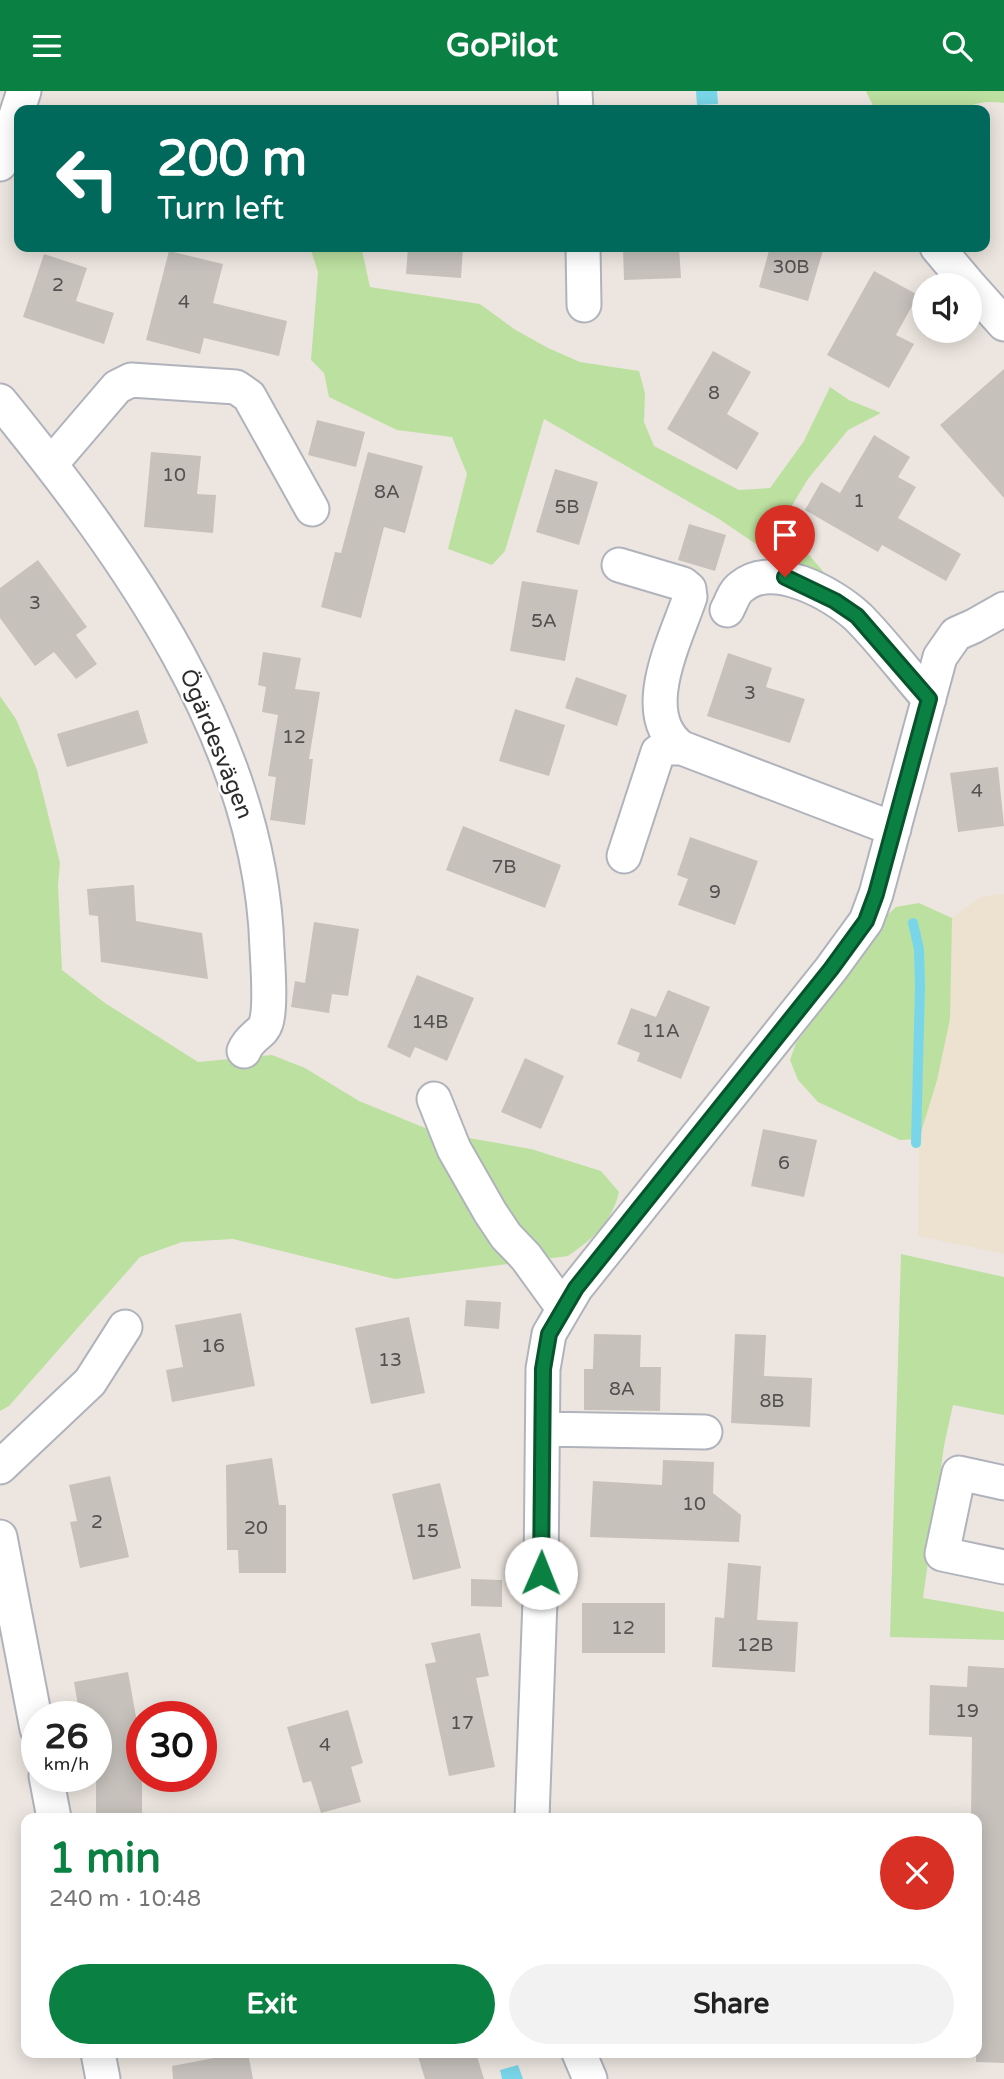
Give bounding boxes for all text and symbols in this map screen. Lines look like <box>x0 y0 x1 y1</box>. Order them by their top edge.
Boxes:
icon: menu <box>28 27 66 65</box>
text: GoPilot <box>446 27 558 65</box>
icon: search <box>938 27 976 65</box>
text: 200 m <box>157 130 307 189</box>
icon: left <box>42 133 133 224</box>
text: Turn left <box>157 190 284 228</box>
house number: 30B <box>772 256 810 278</box>
map controls <box>912 273 982 343</box>
button: sound <box>912 273 982 343</box>
house number: 2 <box>52 274 64 296</box>
house number: 4 <box>178 291 190 313</box>
house number: 8 <box>708 382 720 404</box>
house number: 10 <box>162 464 186 486</box>
house number: 8A <box>374 481 400 503</box>
house number: 1 <box>853 490 865 512</box>
house number: 5B <box>554 496 580 518</box>
pin <box>755 505 815 577</box>
icon: arrive <box>766 516 804 554</box>
house number: 3 <box>29 592 41 614</box>
house number: 5A <box>531 610 557 632</box>
street label: Ögärdesvägen <box>173 665 259 823</box>
house number: 3 <box>744 682 756 704</box>
house number: 12 <box>282 726 306 748</box>
house number: 4 <box>971 780 983 802</box>
house number: 7B <box>491 856 517 878</box>
house number: 9 <box>709 881 721 903</box>
house number: 14B <box>411 1011 449 1033</box>
house number: 11A <box>642 1020 680 1042</box>
house number: 6 <box>778 1152 790 1174</box>
house number: 16 <box>201 1335 225 1357</box>
house number: 13 <box>378 1349 402 1371</box>
house number: 8A <box>609 1378 635 1400</box>
house number: 8B <box>759 1390 785 1412</box>
house number: 10 <box>682 1493 706 1515</box>
house number: 2 <box>91 1511 103 1533</box>
house number: 20 <box>244 1517 268 1539</box>
house number: 15 <box>415 1520 439 1542</box>
position arrow <box>504 1536 578 1610</box>
house number: 12 <box>611 1617 635 1639</box>
house number: 12B <box>736 1634 774 1656</box>
house number: 19 <box>955 1700 979 1722</box>
speed limit sign: 30 <box>126 1701 217 1792</box>
house number: 17 <box>450 1712 474 1734</box>
text: 26 <box>45 1716 88 1758</box>
house number: 4 <box>319 1734 331 1756</box>
text: km/h <box>44 1753 89 1775</box>
text: 1 min <box>49 1833 161 1884</box>
button: close <box>880 1836 954 1910</box>
text: 240 m · 10:48 <box>49 1885 201 1913</box>
button: Exit <box>49 1964 495 2044</box>
button: Share <box>509 1964 954 2044</box>

